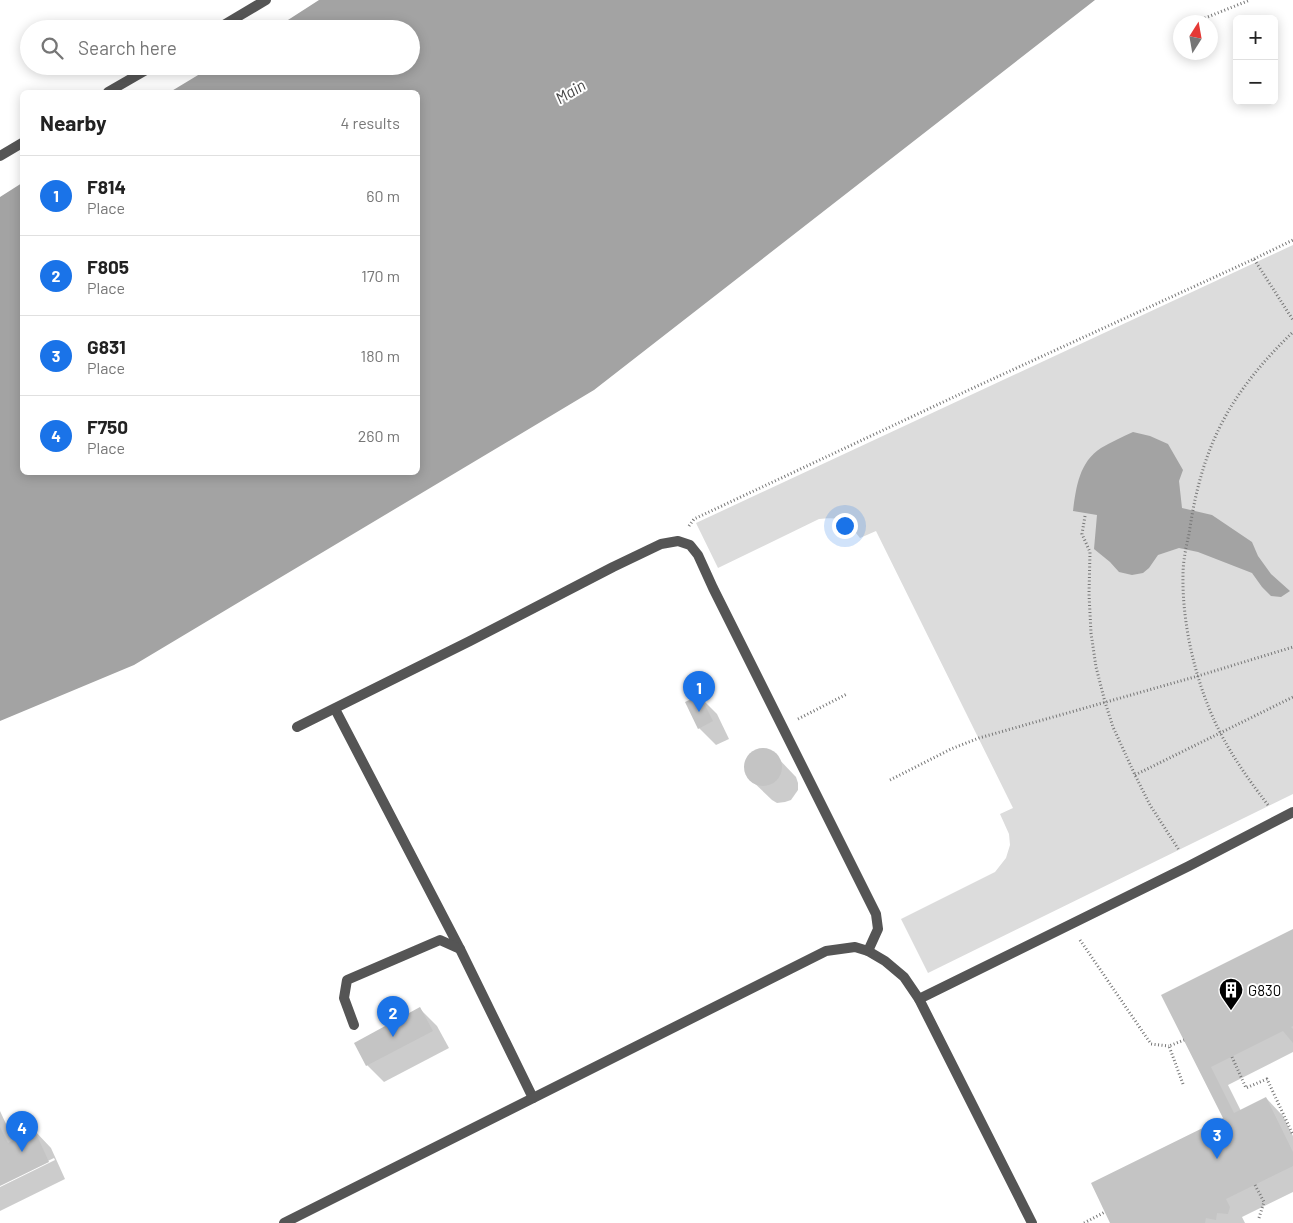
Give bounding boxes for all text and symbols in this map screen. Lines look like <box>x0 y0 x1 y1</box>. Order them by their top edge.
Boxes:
north arrow <box>1173 15 1218 60</box>
map controls <box>1233 15 1278 105</box>
button: + <box>1233 15 1278 60</box>
search box <box>20 20 420 75</box>
icon: search <box>38 34 66 62</box>
text: Search here <box>78 36 177 59</box>
button: − <box>1233 60 1278 105</box>
water label: Main <box>551 75 589 107</box>
text: Nearby <box>40 110 106 135</box>
text: 4 results <box>340 113 400 132</box>
text: F814 <box>87 175 126 198</box>
text: 1 <box>53 186 59 205</box>
text: 60 m <box>366 186 400 205</box>
text: Place <box>87 198 125 217</box>
text: F805 <box>87 255 129 278</box>
text: 2 <box>52 266 60 285</box>
text: 170 m <box>361 266 400 285</box>
text: Place <box>87 278 125 297</box>
text: G831 <box>87 335 126 358</box>
text: 3 <box>52 346 60 365</box>
text: 180 m <box>361 346 400 365</box>
text: Place <box>87 358 125 377</box>
text: F750 <box>87 415 128 438</box>
text: 4 <box>51 426 61 445</box>
text: 260 m <box>358 426 400 445</box>
text: Place <box>87 438 125 457</box>
your location <box>832 513 858 539</box>
pin: 1 <box>683 671 715 712</box>
building icon: G830 <box>1218 977 1244 1011</box>
place label: G830 <box>1248 981 1281 999</box>
pin: 2 <box>377 996 409 1037</box>
pin: 4 <box>6 1111 38 1152</box>
pin: 3 <box>1201 1118 1233 1159</box>

